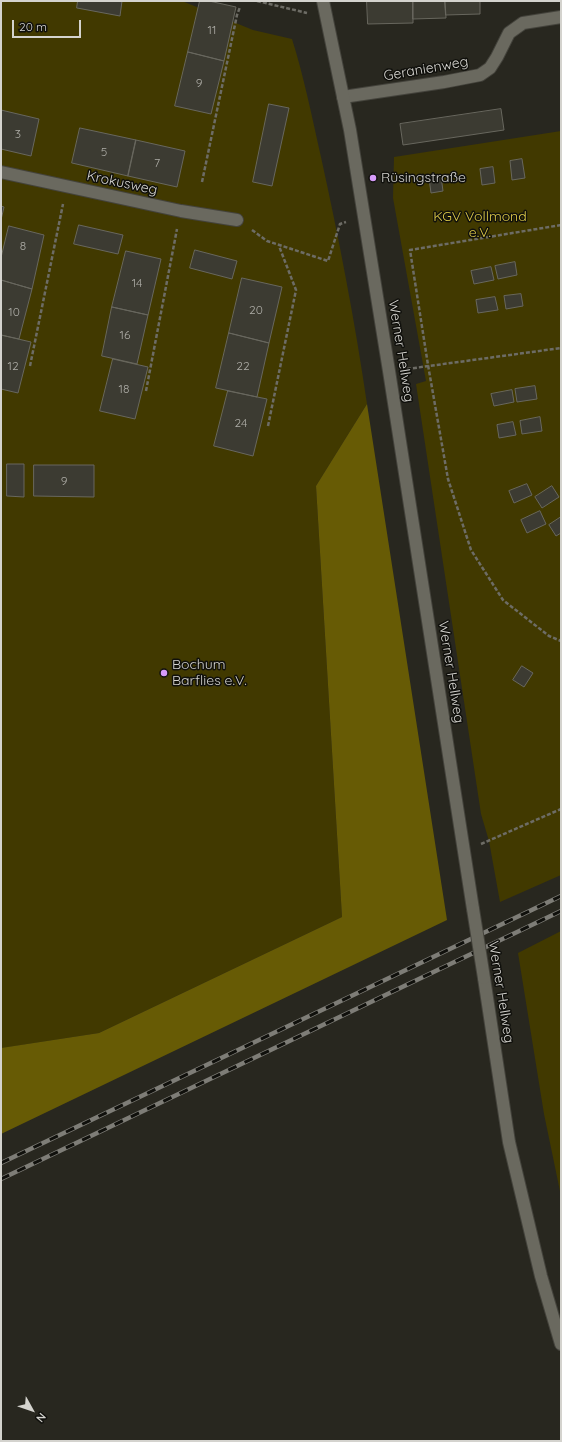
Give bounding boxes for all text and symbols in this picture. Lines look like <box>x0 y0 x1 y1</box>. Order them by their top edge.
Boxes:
scale bar <box>14 12 83 38</box>
text: 20 m <box>19 19 47 34</box>
house number: 11 <box>208 23 216 37</box>
street label: Geranienweg <box>382 53 470 85</box>
house number: 9 <box>196 76 202 90</box>
house number: 3 <box>15 127 21 141</box>
house number: 5 <box>101 145 107 159</box>
house number: 7 <box>154 156 160 170</box>
street label: Krokusweg <box>85 167 159 199</box>
place label: Rüsingstraße <box>381 170 466 186</box>
marker: Rüsingstraße <box>368 173 378 183</box>
park label: KGV Vollmond e.V. <box>433 209 527 242</box>
house number: 8 <box>20 239 26 253</box>
house number: 14 <box>132 276 142 290</box>
street label: Werner Hellweg <box>385 299 417 403</box>
house number: 20 <box>249 303 263 317</box>
house number: 10 <box>8 305 20 319</box>
house number: 16 <box>120 328 130 342</box>
house number: 12 <box>7 359 19 373</box>
house number: 22 <box>236 359 250 373</box>
house number: 18 <box>119 382 129 396</box>
house number: 24 <box>235 416 247 430</box>
house number: 9 <box>61 474 67 488</box>
street label: Werner Hellweg <box>435 620 467 724</box>
place label: Bochum Barflies e.V. <box>172 657 247 690</box>
marker: Bochum Barflies e.V. <box>159 668 169 678</box>
street label: Werner Hellweg <box>485 940 517 1044</box>
north arrow <box>12 1390 52 1430</box>
text: N <box>33 1410 49 1425</box>

